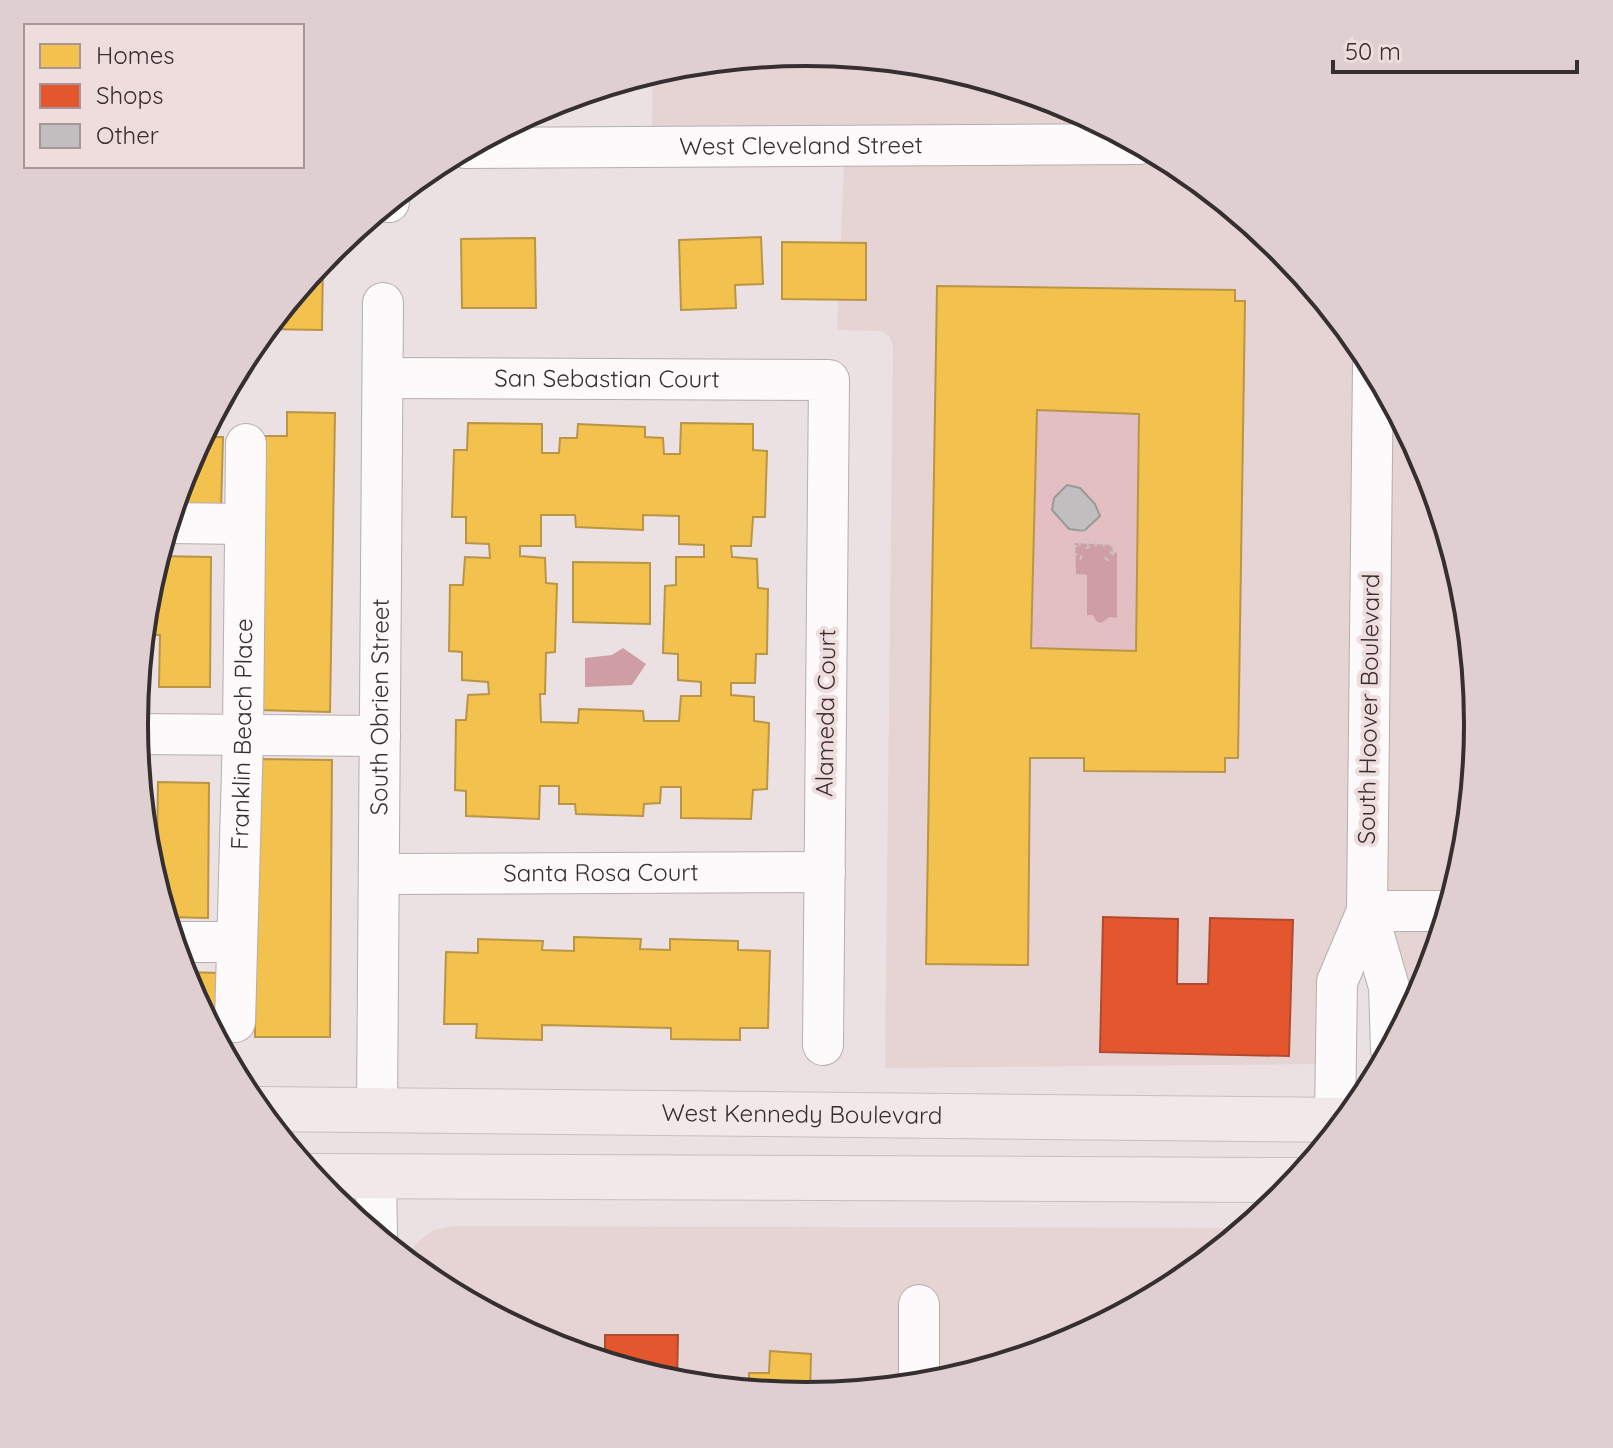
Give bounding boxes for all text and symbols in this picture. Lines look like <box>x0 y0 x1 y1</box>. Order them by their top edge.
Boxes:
legend <box>24 24 304 168</box>
scale bar <box>1333 24 1577 74</box>
text: 50 m <box>1345 36 1401 66</box>
text: Homes <box>96 40 174 70</box>
text: Shops <box>96 80 163 110</box>
text: Other <box>96 120 159 150</box>
street label: West Cleveland Street <box>679 129 923 161</box>
street label: San Sebastian Court <box>494 362 720 394</box>
street label: South Hoover Boulevard <box>1351 573 1385 845</box>
street label: South Obrien Street <box>363 598 395 816</box>
street label: Franklin Beach Place <box>224 618 258 850</box>
street label: Alameda Court <box>809 629 841 797</box>
street label: Santa Rosa Court <box>503 857 699 887</box>
street label: West Kennedy Boulevard <box>662 1097 942 1130</box>

